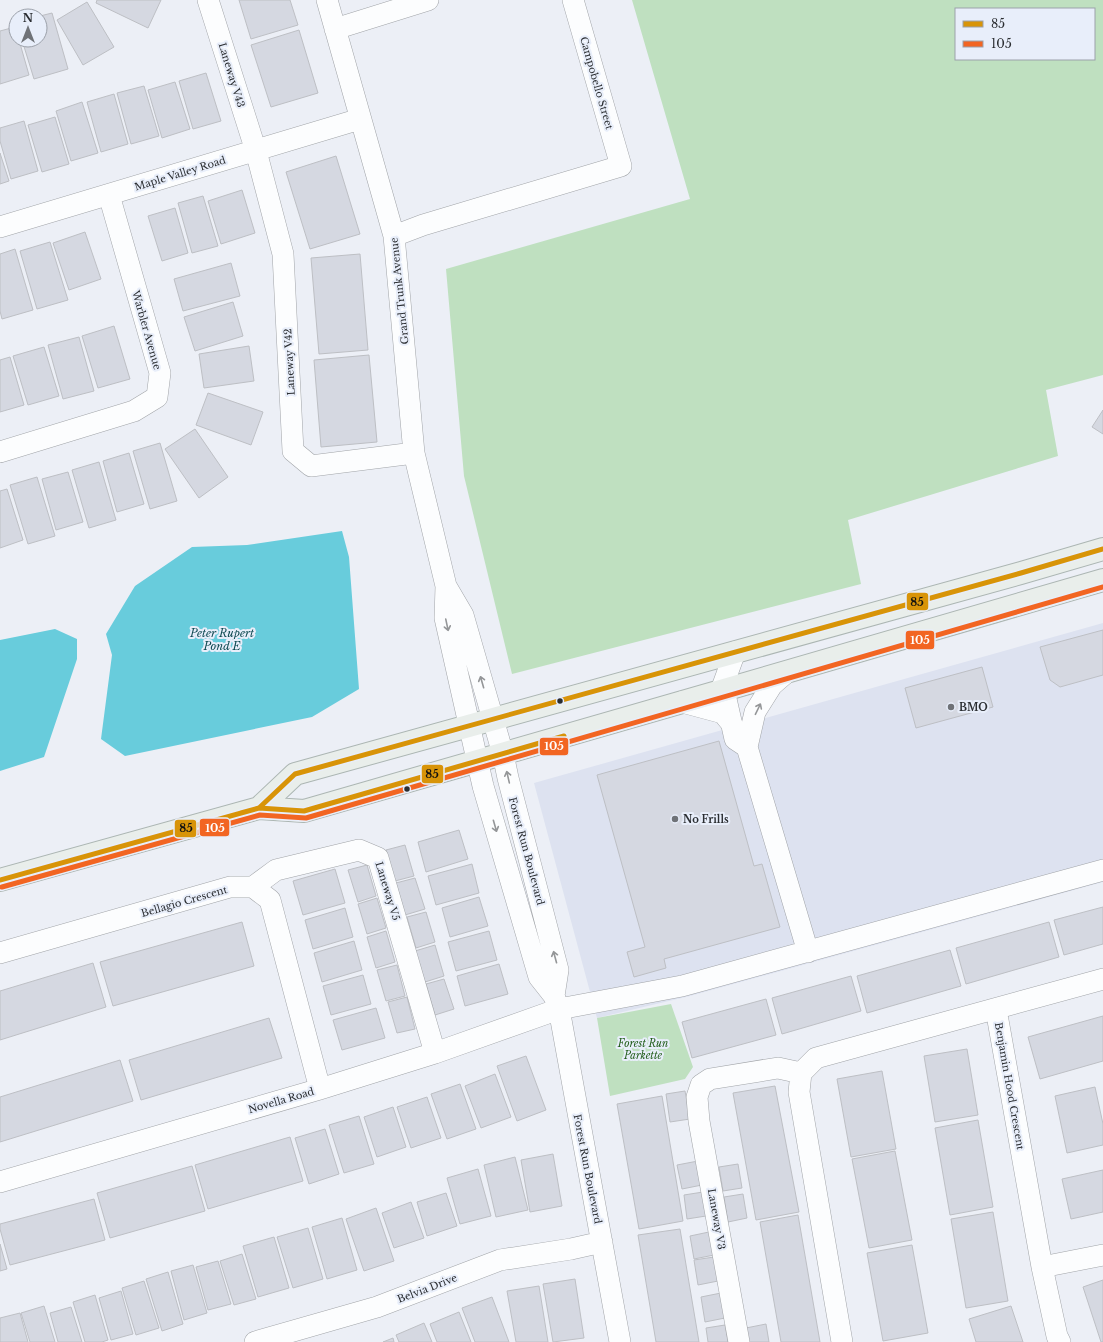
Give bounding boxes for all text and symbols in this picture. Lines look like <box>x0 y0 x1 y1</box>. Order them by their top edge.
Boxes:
north arrow <box>8 8 48 48</box>
legend <box>955 8 1095 60</box>
text: N <box>23 11 34 25</box>
text: 85 <box>991 16 1005 31</box>
street label: Campobello Street <box>577 35 616 131</box>
text: 105 <box>991 36 1012 51</box>
street label: Laneway V43 <box>216 41 248 109</box>
street label: Maple Valley Road <box>133 153 228 194</box>
street label: Grand Trunk Avenue <box>387 237 412 345</box>
street label: Warbler Avenue <box>129 288 164 371</box>
street label: Laneway V42 <box>281 328 298 396</box>
line badge: 85 <box>906 592 929 611</box>
text: 85 <box>910 595 924 609</box>
one-way arrow <box>443 618 451 631</box>
water label: Peter Rupert Pond E <box>189 626 254 653</box>
line badge: 105 <box>905 630 935 650</box>
text: 105 <box>910 633 930 647</box>
one-way arrow <box>478 676 485 689</box>
unlabelled marker <box>555 696 565 706</box>
place label: BMO <box>959 701 988 714</box>
marker: BMO <box>946 702 956 712</box>
one-way arrow <box>755 704 762 716</box>
line badge: 105 <box>539 737 569 756</box>
text: 105 <box>544 739 564 753</box>
line badge: 85 <box>421 764 444 784</box>
text: 85 <box>425 767 439 781</box>
one-way arrow <box>503 771 511 784</box>
unlabelled marker <box>402 784 412 794</box>
street label: Forest Run Boulevard <box>506 796 547 907</box>
place label: No Frills <box>683 813 729 826</box>
marker: No Frills <box>670 814 680 824</box>
line badge: 105 <box>199 818 230 837</box>
line badge: 85 <box>174 819 197 838</box>
one-way arrow <box>492 819 499 832</box>
text: 85 <box>179 821 193 835</box>
text: 105 <box>205 821 225 835</box>
street label: Laneway V5 <box>372 860 403 922</box>
street label: Bellagio Crescent <box>140 883 229 920</box>
one-way arrow <box>550 951 558 964</box>
street label: Benjamin Hood Crescent <box>992 1021 1027 1151</box>
park label: Forest Run Parkette <box>617 1037 668 1062</box>
street label: Novella Road <box>247 1085 316 1116</box>
street label: Forest Run Boulevard <box>570 1113 605 1225</box>
street label: Laneway V3 <box>705 1188 728 1251</box>
street label: Belvia Drive <box>395 1271 459 1306</box>

